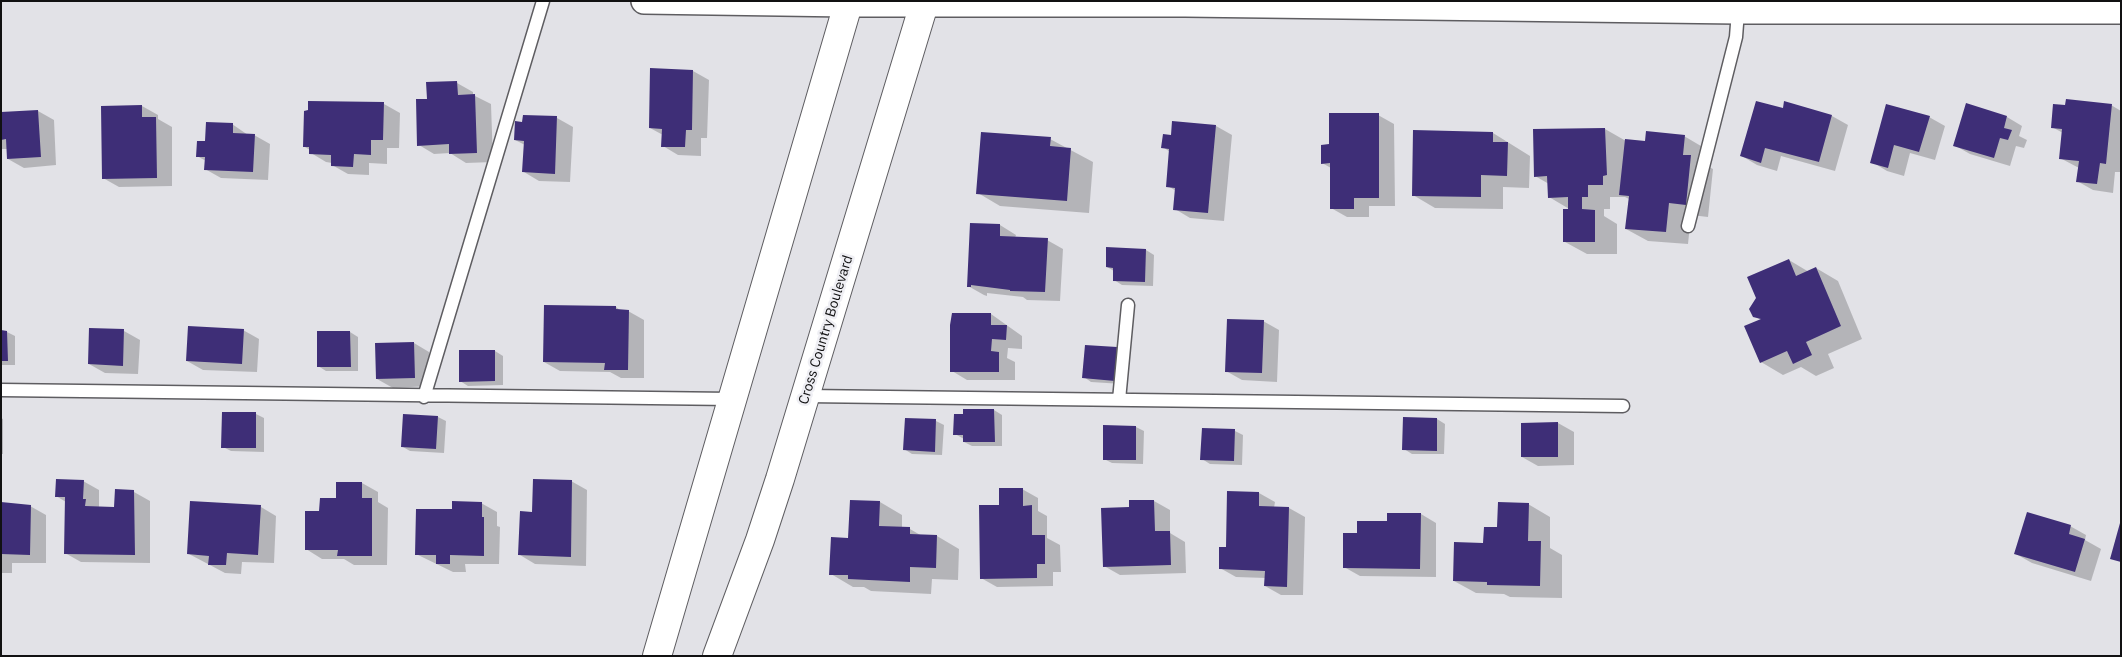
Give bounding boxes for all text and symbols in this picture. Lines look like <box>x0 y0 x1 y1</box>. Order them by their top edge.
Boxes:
street label: Cross Country Boulevard <box>795 253 857 407</box>

